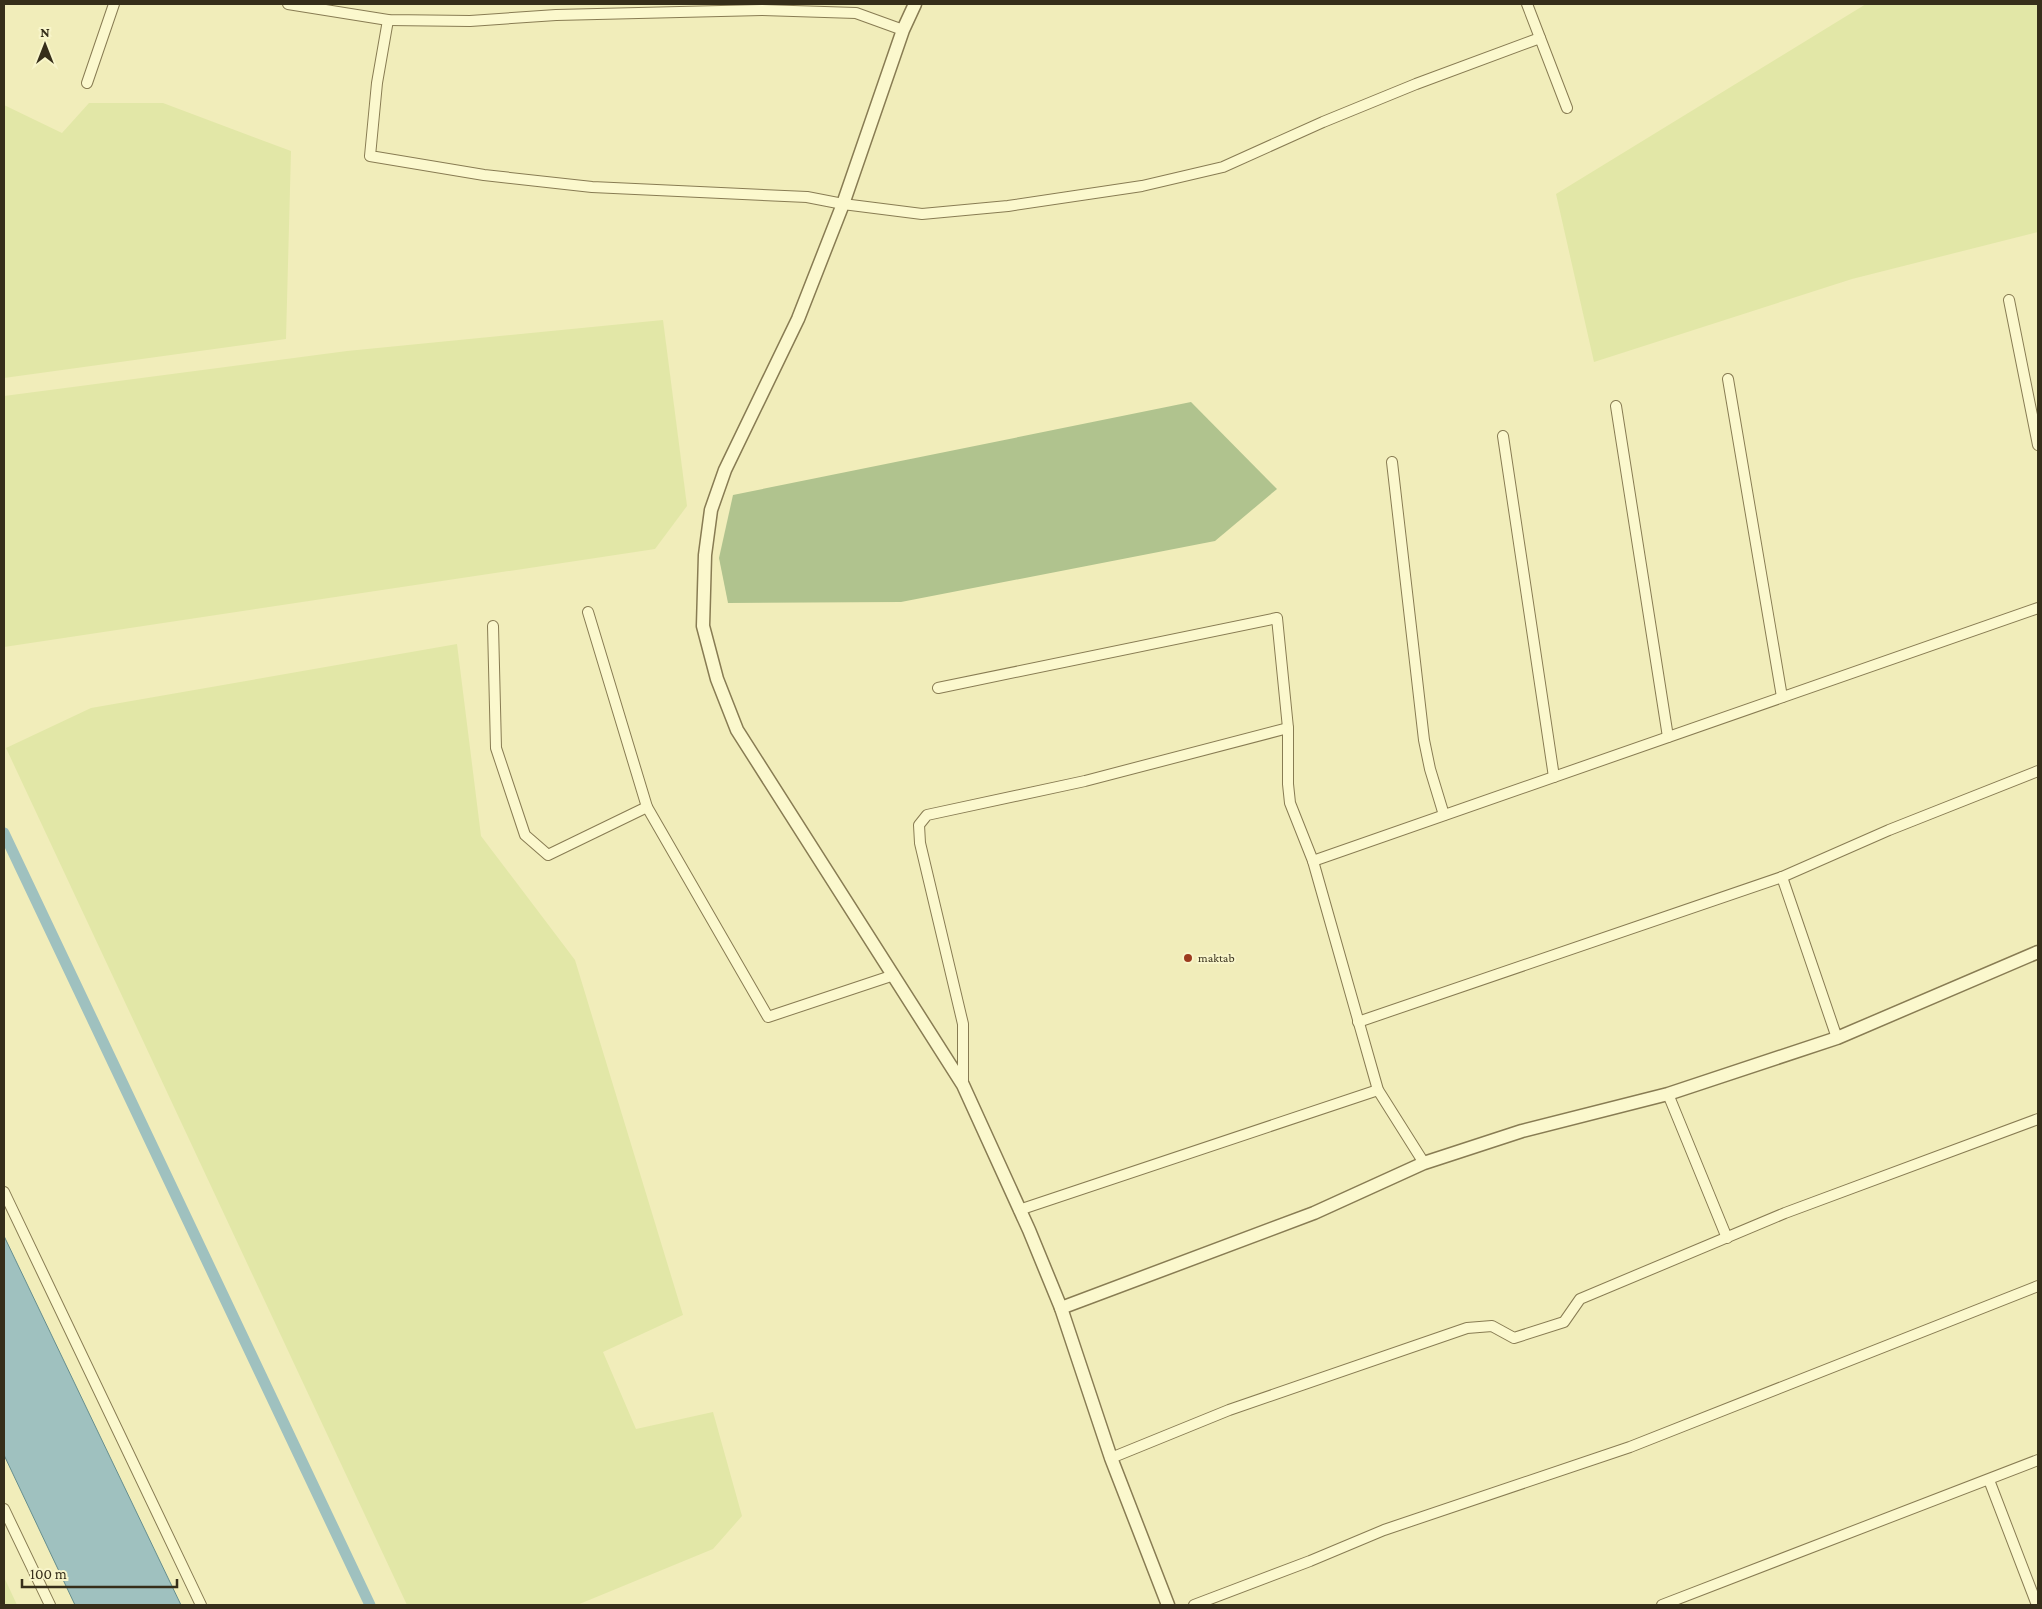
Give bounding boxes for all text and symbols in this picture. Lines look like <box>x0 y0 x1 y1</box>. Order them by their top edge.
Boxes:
north arrow <box>20 20 70 70</box>
text: N <box>40 24 50 40</box>
place label: maktab <box>1198 951 1235 965</box>
marker: maktab <box>1182 952 1194 964</box>
scale bar <box>22 1556 178 1588</box>
text: 100 m <box>30 1566 67 1582</box>

